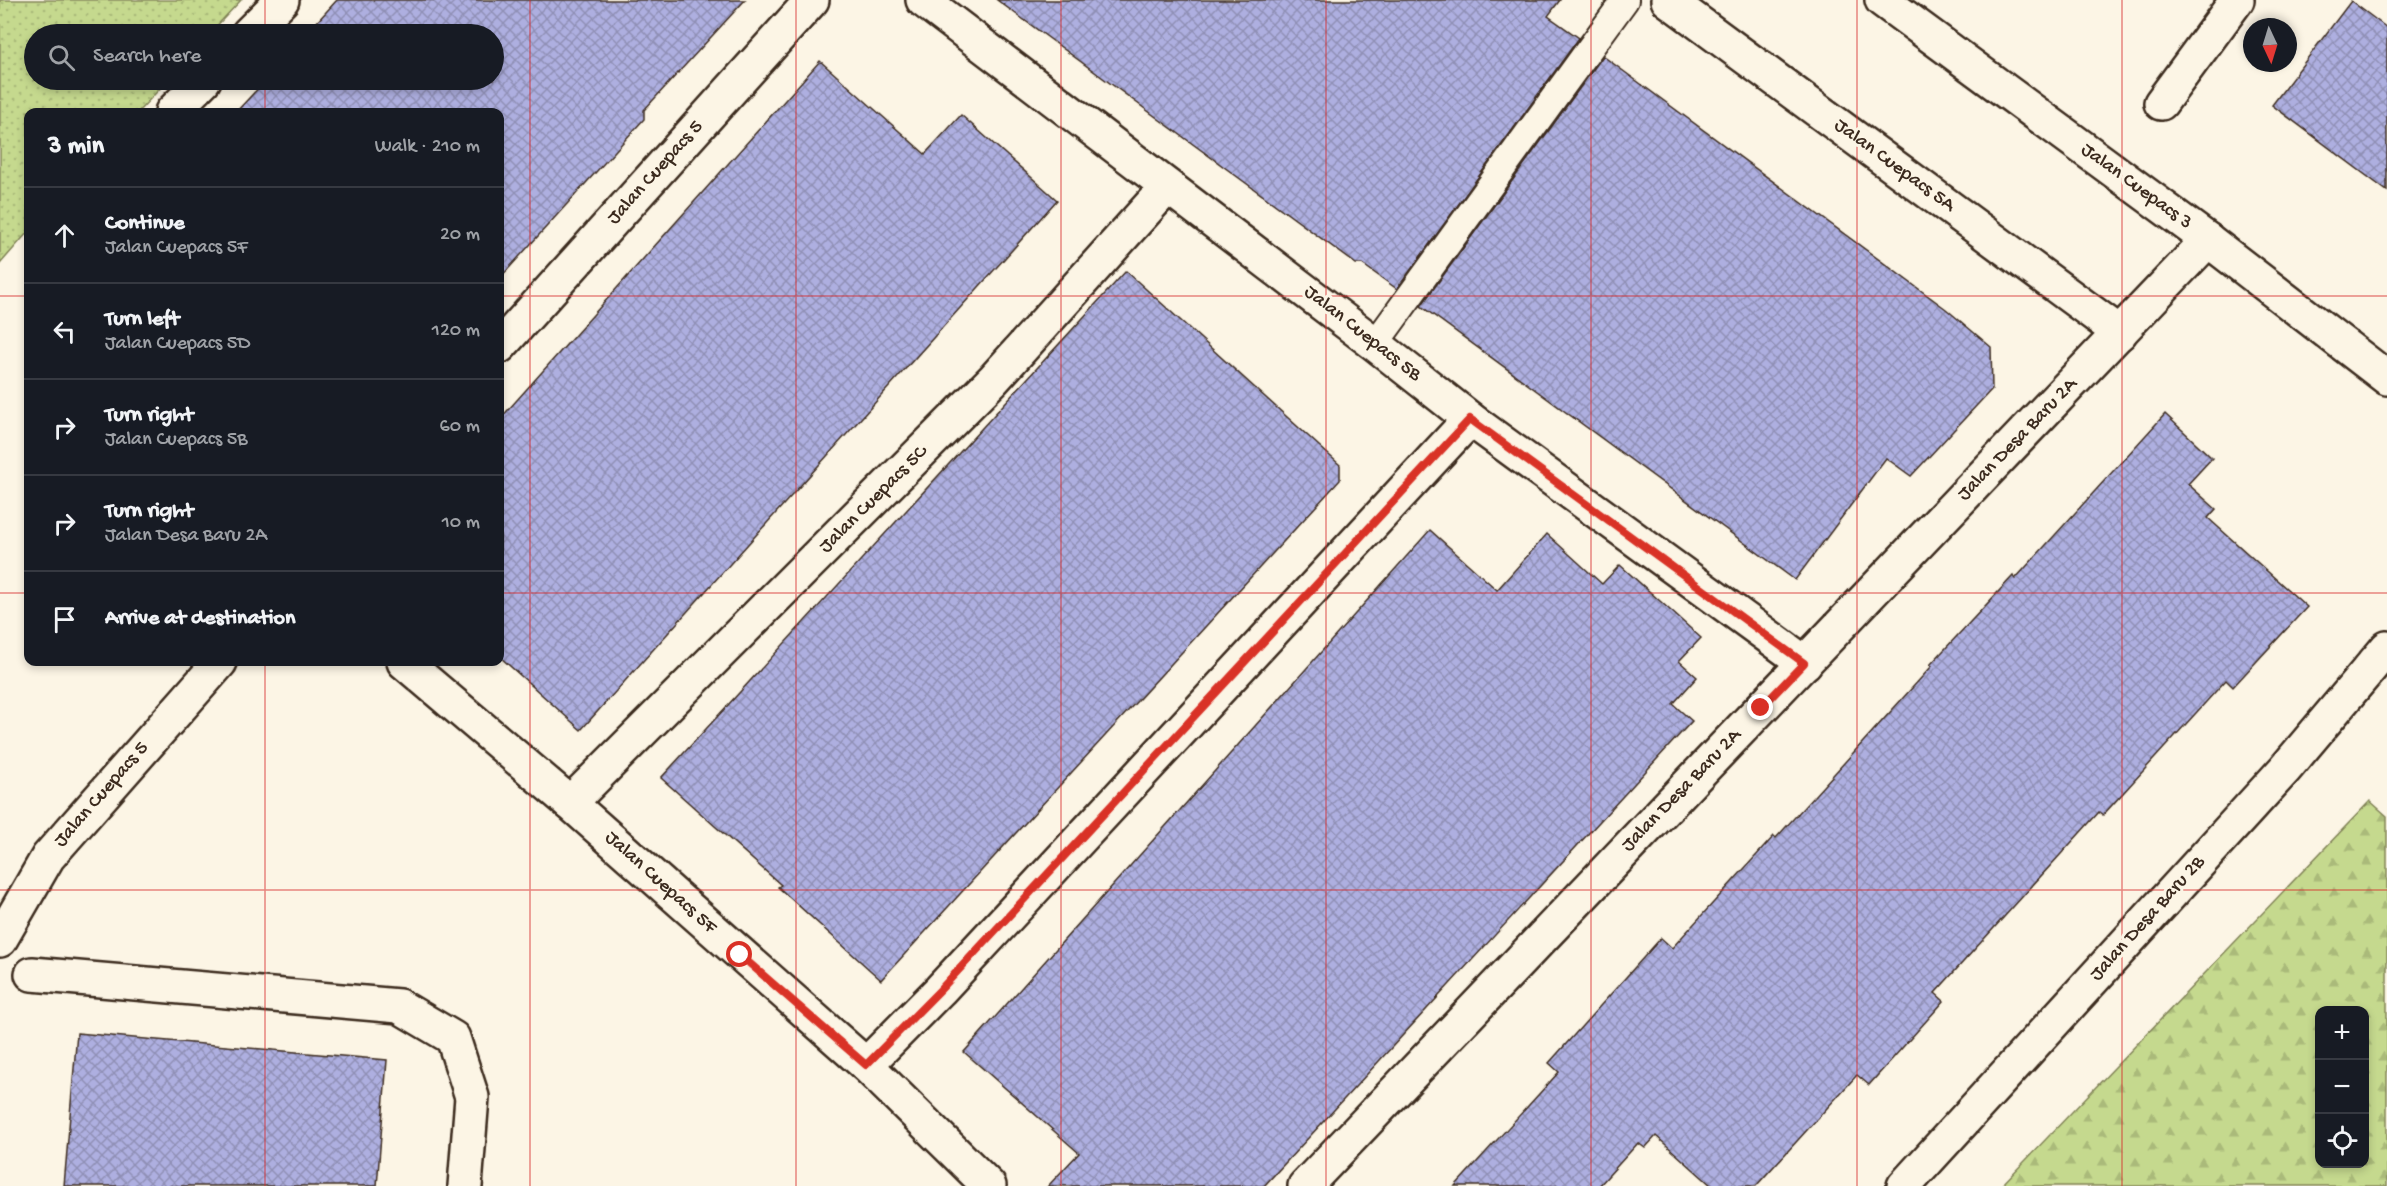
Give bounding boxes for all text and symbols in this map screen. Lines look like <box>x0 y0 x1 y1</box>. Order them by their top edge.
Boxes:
north arrow <box>2243 18 2297 72</box>
search box <box>24 24 504 90</box>
icon: search <box>45 41 78 74</box>
text: Search here <box>93 44 201 70</box>
street label: Jalan Cuepacs 5A <box>1829 114 1960 218</box>
street label: Jalan Cuepacs 5 <box>603 116 709 230</box>
text: 3 min <box>48 132 104 163</box>
text: Walk · 210 m <box>375 136 480 159</box>
street label: Jalan Cuepacs 3 <box>2076 139 2196 235</box>
text: Continue <box>105 211 185 237</box>
icon: ahead <box>48 219 81 252</box>
text: 20 m <box>440 224 480 247</box>
text: Jalan Cuepacs 5F <box>105 237 248 260</box>
street label: Jalan Cuepacs 5B <box>1299 281 1426 387</box>
text: Turn left <box>105 307 179 333</box>
icon: left <box>48 315 81 348</box>
text: 120 m <box>432 320 480 343</box>
text: Jalan Cuepacs 5D <box>105 333 250 356</box>
street label: Jalan Desa Baru 2A <box>1953 373 2083 506</box>
text: Turn right <box>105 403 193 429</box>
icon: right <box>48 411 81 444</box>
text: 60 m <box>440 416 480 439</box>
text: Jalan Cuepacs 5B <box>105 429 248 452</box>
street label: Jalan Cuepacs 5C <box>815 440 934 559</box>
text: Turn right <box>105 499 193 525</box>
icon: right <box>48 507 81 540</box>
text: 10 m <box>442 512 480 535</box>
text: Jalan Desa Baru 2A <box>105 525 267 548</box>
icon: arrive <box>48 603 81 636</box>
text: Arrive at destination <box>105 606 295 632</box>
route end <box>1747 694 1773 720</box>
street label: Jalan Desa Baru 2A <box>1617 724 1747 857</box>
street label: Jalan Cuepacs 5 <box>50 738 154 852</box>
street label: Jalan Cuepacs 5F <box>599 827 722 940</box>
street label: Jalan Desa Baru 2B <box>2086 851 2211 986</box>
route start <box>726 941 752 967</box>
map controls <box>2315 1006 2369 1168</box>
button: + <box>2315 1006 2369 1060</box>
button: − <box>2315 1060 2369 1114</box>
button: locate <box>2315 1114 2369 1168</box>

